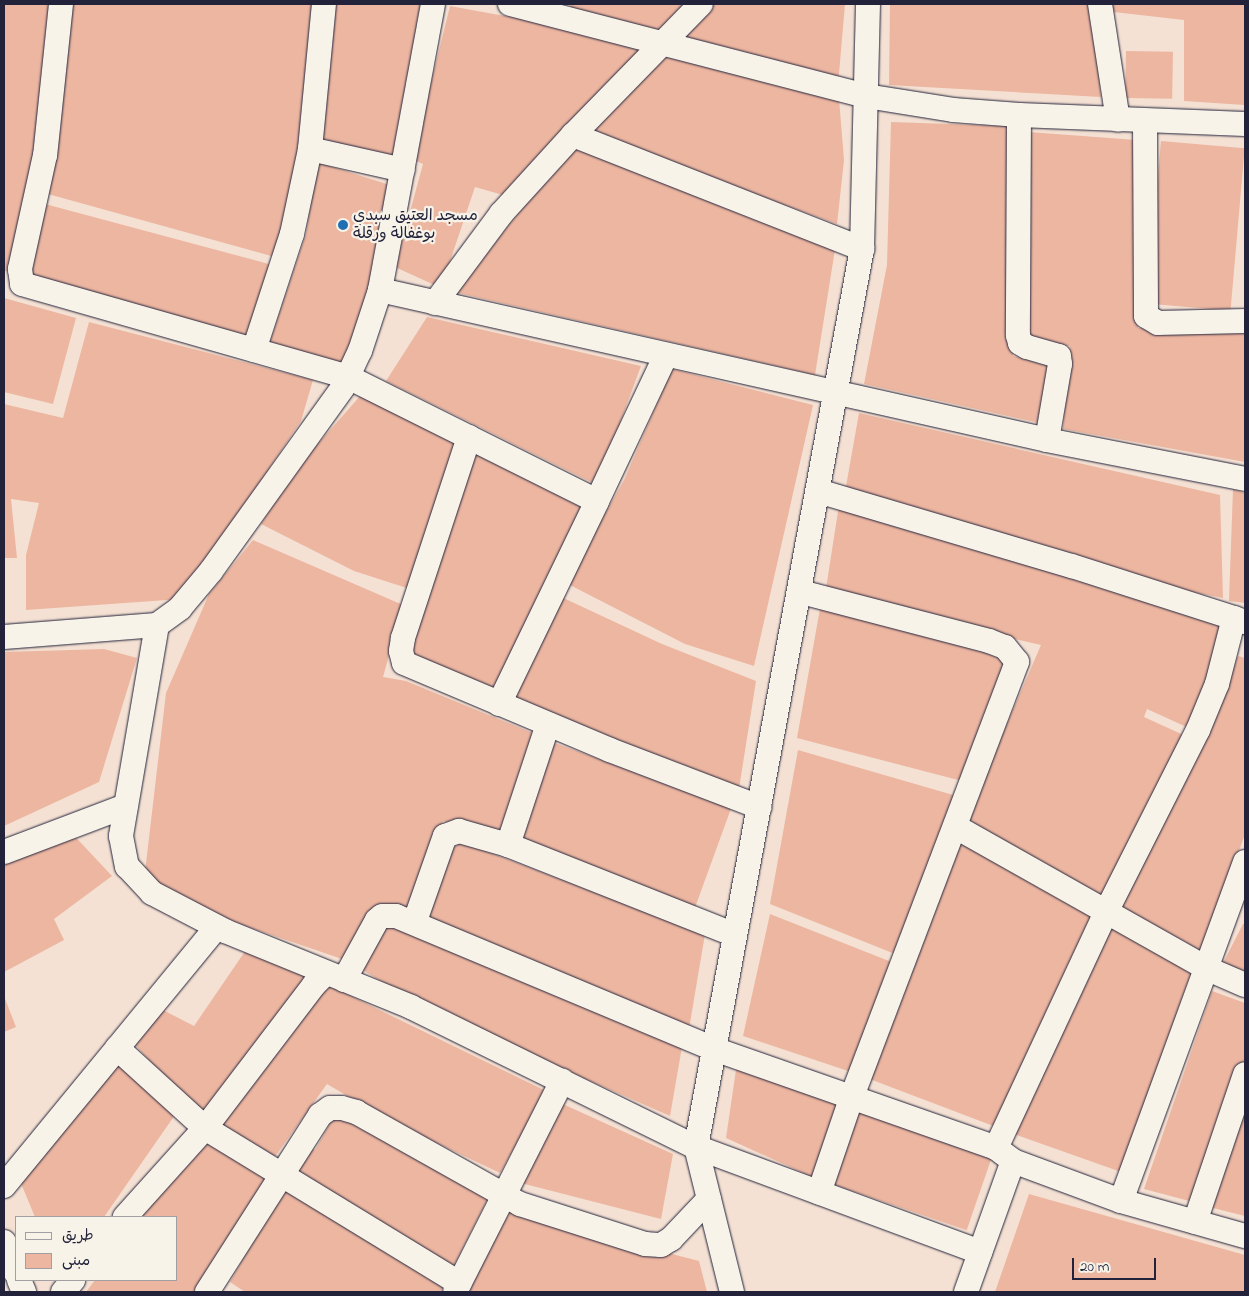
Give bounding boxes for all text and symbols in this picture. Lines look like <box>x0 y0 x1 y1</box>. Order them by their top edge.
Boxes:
place label: مسجد العتيق سبدي بوغفالة ورقلة <box>353 206 478 244</box>
marker: مسجد العتيق سبدي بوغفالة ورقلة <box>337 219 349 231</box>
legend <box>15 1216 178 1281</box>
text: طريق <box>62 1225 94 1247</box>
scale bar <box>1074 1248 1158 1280</box>
text: مبنى <box>62 1250 90 1272</box>
text: 20 m <box>1080 1256 1109 1278</box>

